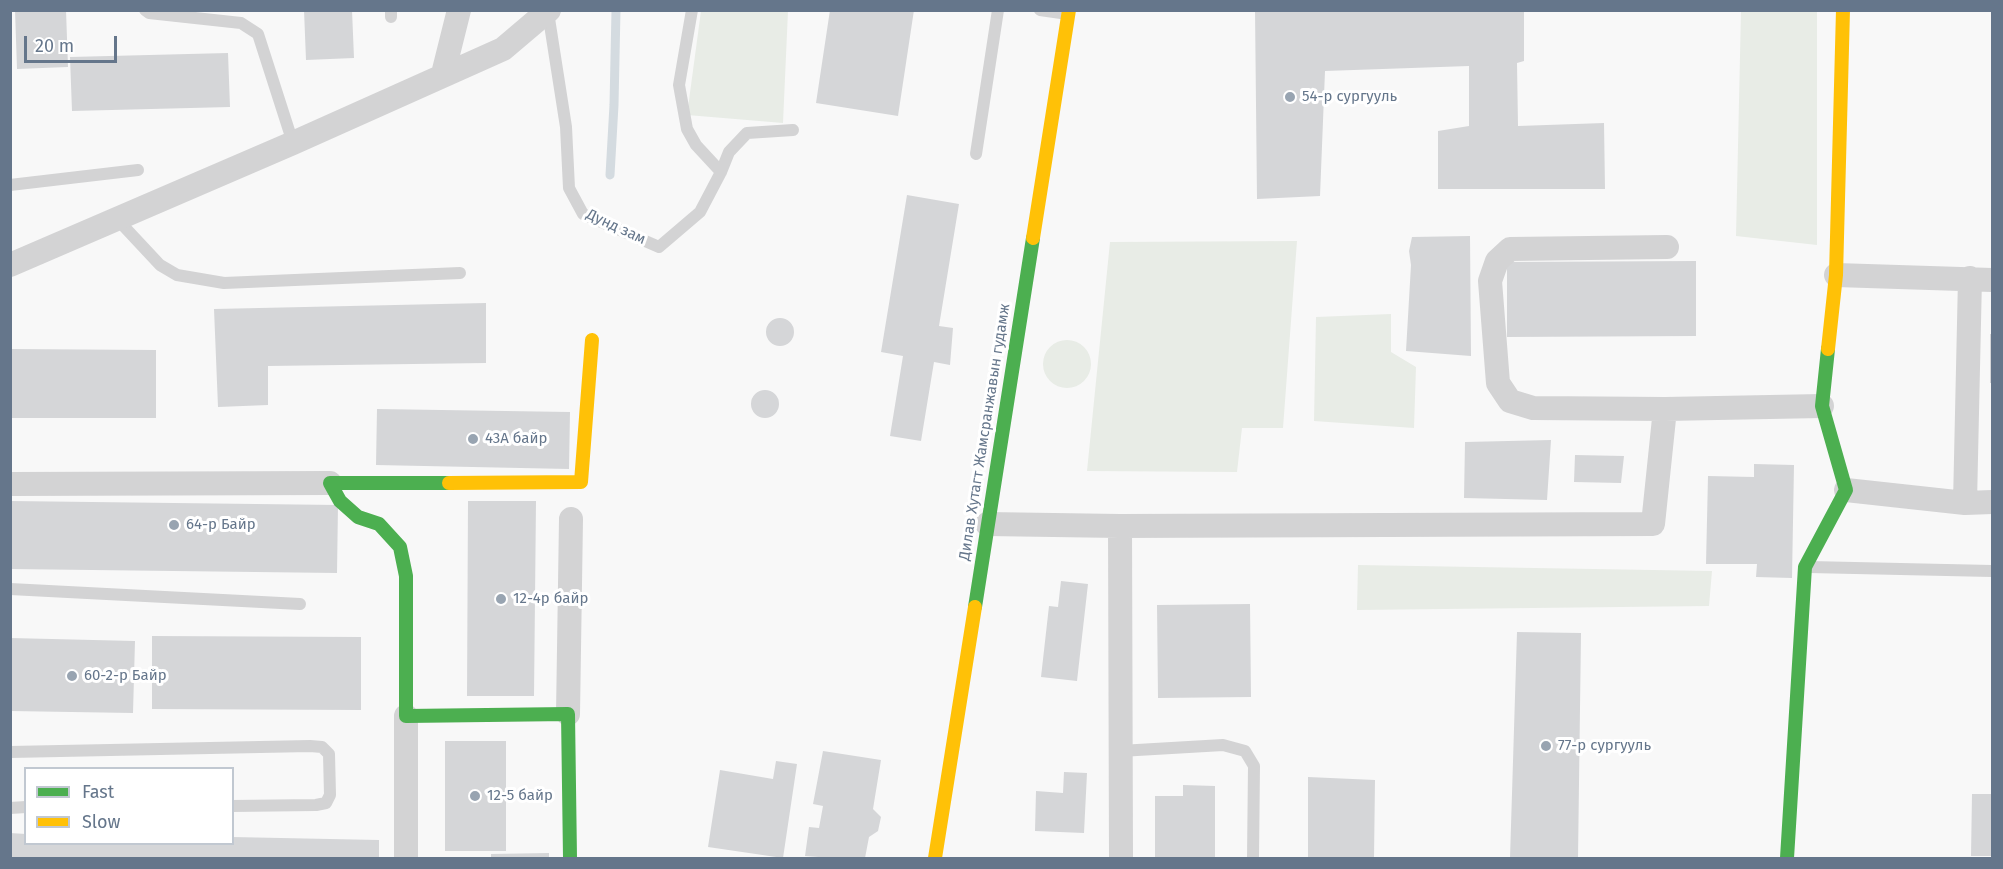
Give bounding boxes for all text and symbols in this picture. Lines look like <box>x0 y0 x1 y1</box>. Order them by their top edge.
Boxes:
scale bar <box>27 24 120 62</box>
text: 20 m <box>35 35 74 57</box>
place label: 54-р сургууль <box>1302 88 1397 106</box>
marker: 54-р сургууль <box>1283 90 1297 104</box>
street label: Дунд зам <box>584 205 648 249</box>
street label: Дилав Хутагт Жамсранжавын гудамж <box>956 302 1014 562</box>
place label: 43А байр <box>485 430 547 448</box>
marker: 43А байр <box>466 432 480 446</box>
place label: 64-р Байр <box>186 516 256 534</box>
marker: 64-р Байр <box>167 518 181 532</box>
place label: 12-4р байр <box>513 590 588 608</box>
marker: 12-4р байр <box>494 592 508 606</box>
place label: 60-2-р Байр <box>84 667 167 685</box>
marker: 60-2-р Байр <box>65 669 79 683</box>
place label: 77-р сургууль <box>1558 737 1651 755</box>
marker: 77-р сургууль <box>1539 739 1553 753</box>
legend <box>24 767 234 845</box>
text: Fast <box>82 781 114 803</box>
place label: 12-5 байр <box>487 787 553 805</box>
marker: 12-5 байр <box>468 789 482 803</box>
text: Slow <box>82 811 120 833</box>

